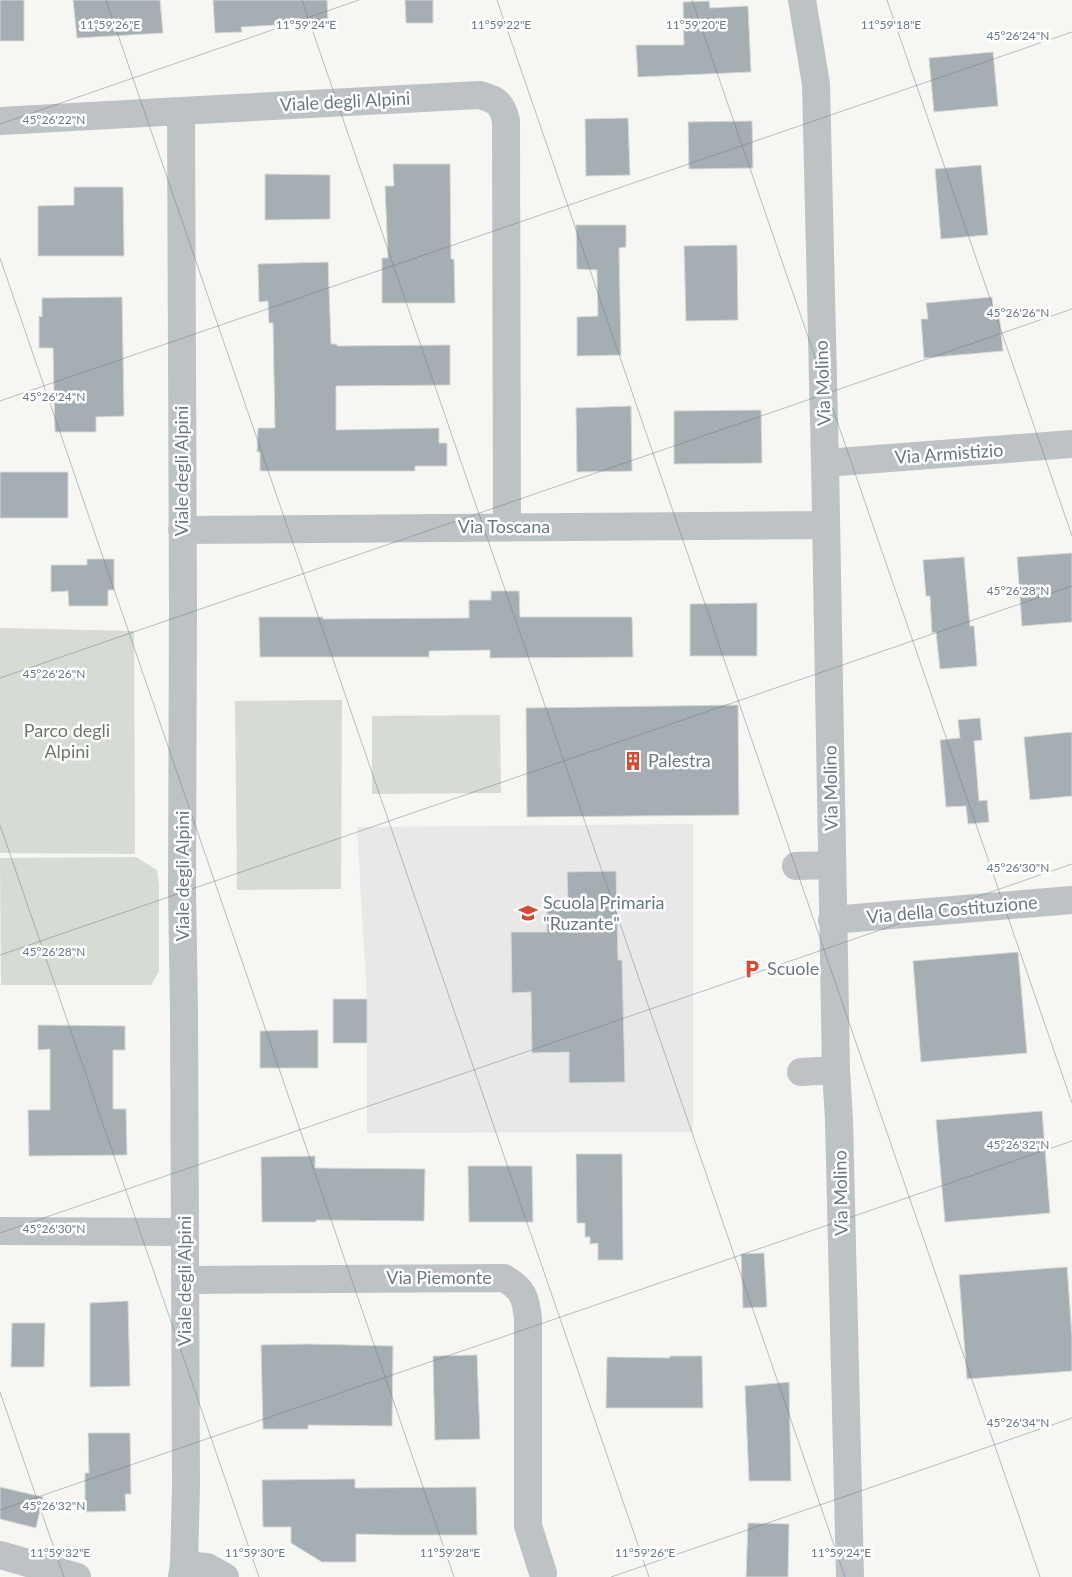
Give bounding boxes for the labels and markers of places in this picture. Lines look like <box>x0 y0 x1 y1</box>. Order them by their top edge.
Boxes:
place label: Palestra <box>648 749 711 771</box>
building icon: Palestra <box>622 750 644 772</box>
place label: Scuola Primaria "Ruzante" <box>543 891 664 934</box>
school or university icon: Scuola Primaria "Ruzante" <box>517 902 539 924</box>
place label: Scuole <box>767 957 819 979</box>
parking icon: Scuole <box>741 958 763 980</box>

